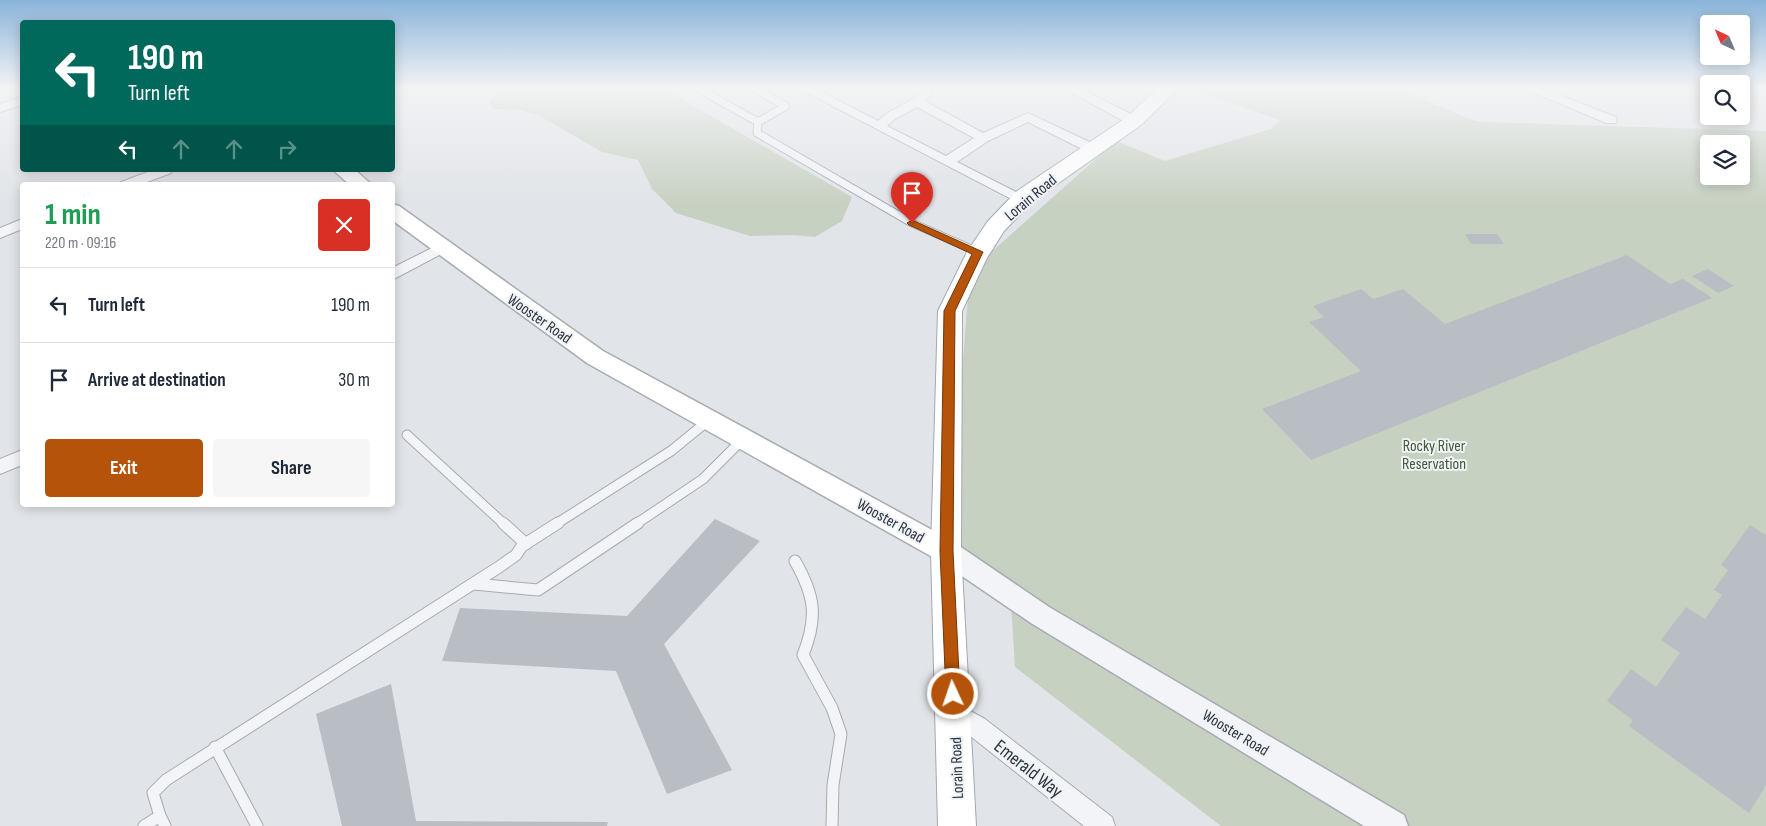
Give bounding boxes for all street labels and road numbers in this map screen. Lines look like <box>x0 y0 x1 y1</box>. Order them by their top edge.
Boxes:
street label: Lorain Road <box>1001 171 1061 225</box>
street label: Wooster Road <box>503 290 575 348</box>
street label: Wooster Road <box>853 495 927 548</box>
street label: Wooster Road <box>1199 706 1272 761</box>
street label: Emerald Way <box>989 735 1068 804</box>
street label: Lorain Road <box>947 737 968 799</box>

